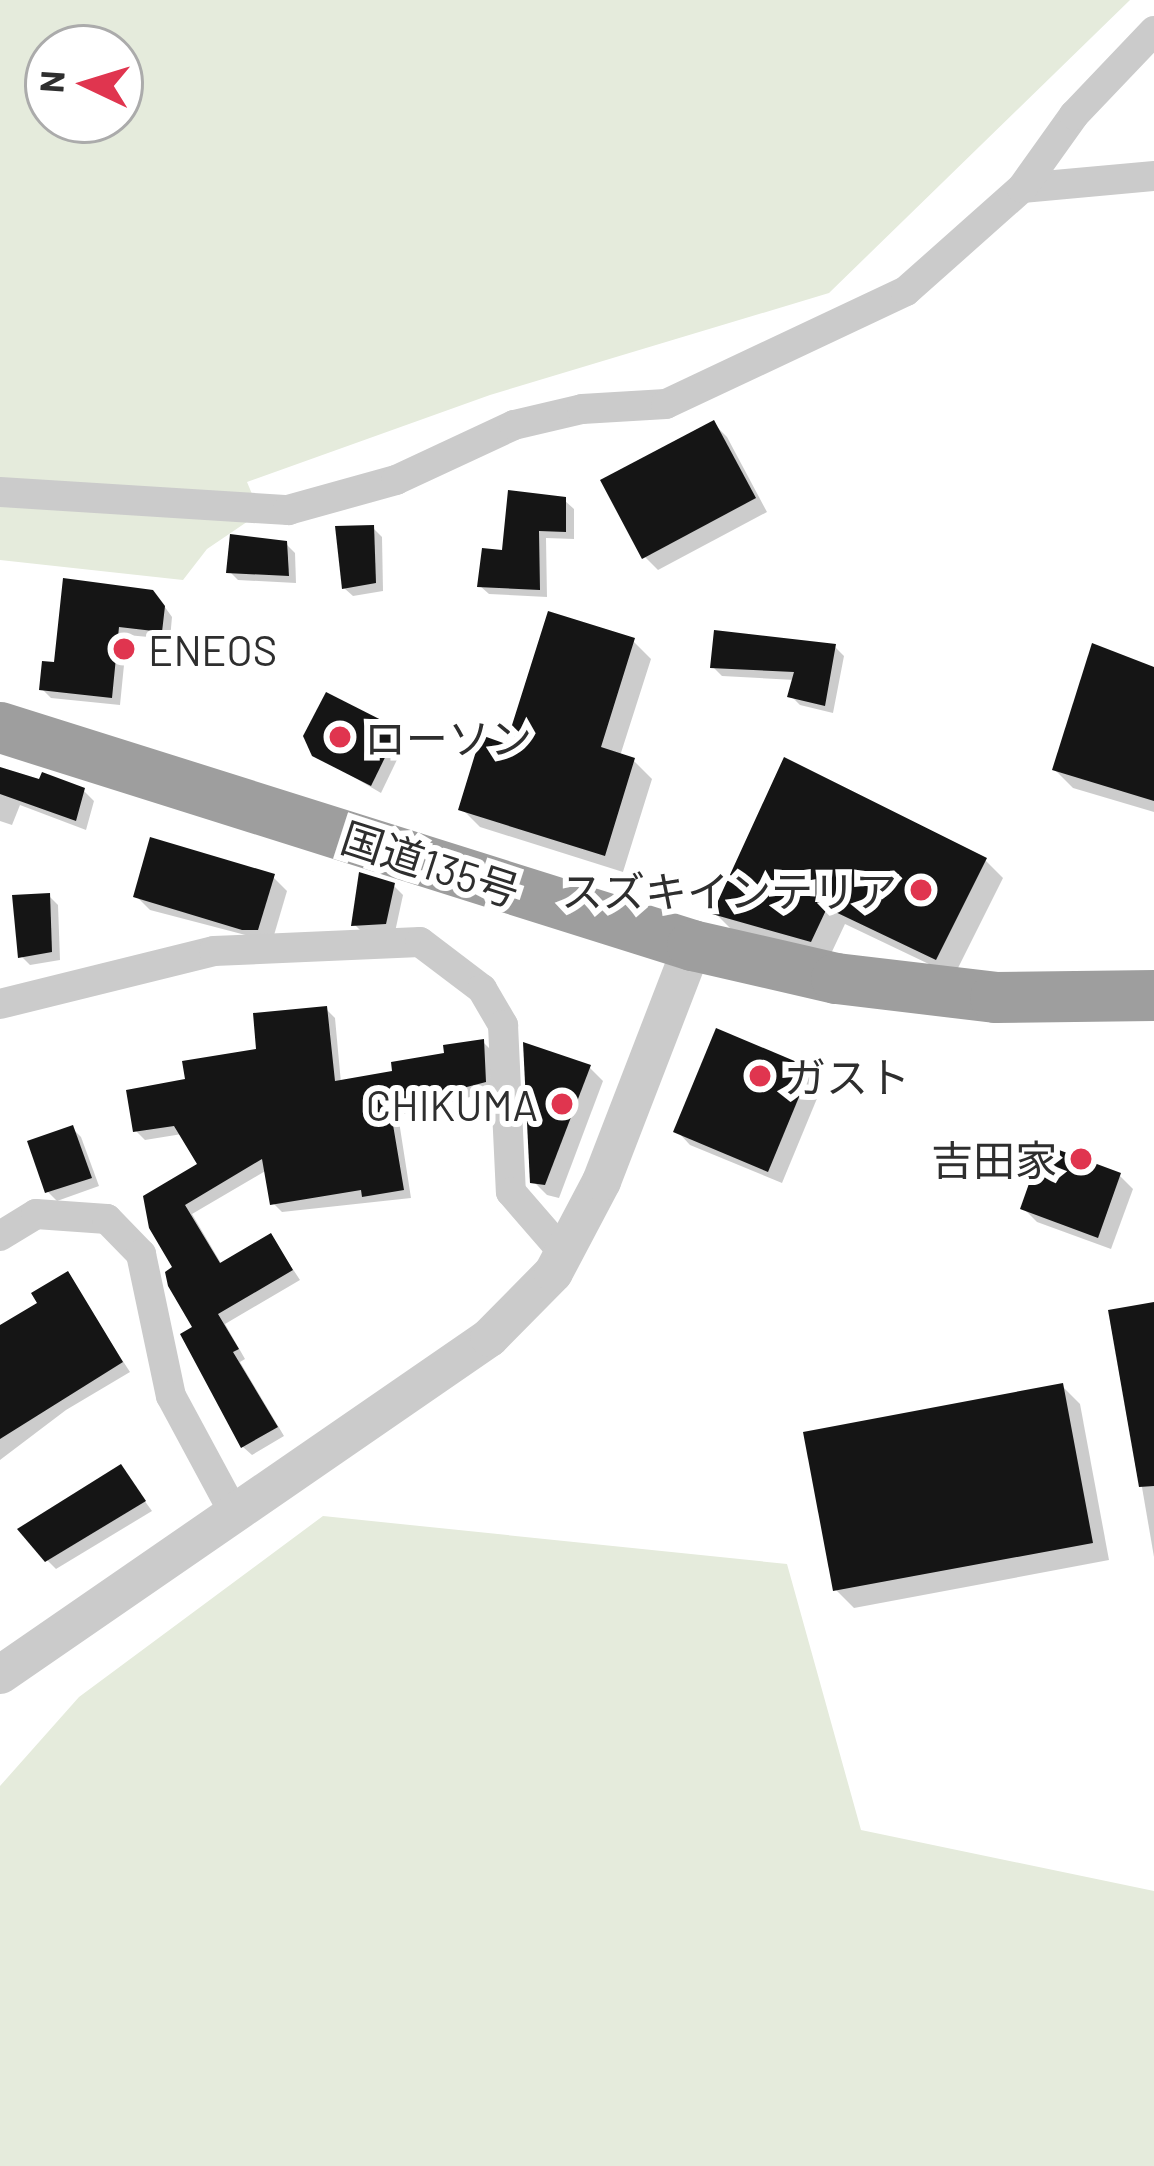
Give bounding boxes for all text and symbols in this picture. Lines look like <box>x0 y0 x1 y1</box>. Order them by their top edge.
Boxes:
north arrow <box>24 24 144 144</box>
text: N <box>30 69 72 94</box>
place label: ENEOS <box>148 624 277 674</box>
marker: ENEOS <box>111 636 137 662</box>
place label: ローソン <box>364 712 532 762</box>
marker: ローソン <box>327 724 353 750</box>
street label: 国道135号 <box>336 811 526 915</box>
place label: スズキインテリア <box>561 865 897 915</box>
marker: スズキインテリア <box>908 877 934 903</box>
place label: ガスト <box>784 1051 910 1101</box>
marker: ガスト <box>747 1063 773 1089</box>
place label: CHIKUMA <box>366 1079 538 1129</box>
marker: CHIKUMA <box>549 1091 575 1117</box>
place label: 吉田家 <box>931 1134 1057 1184</box>
marker: 吉田家 <box>1068 1146 1094 1172</box>

